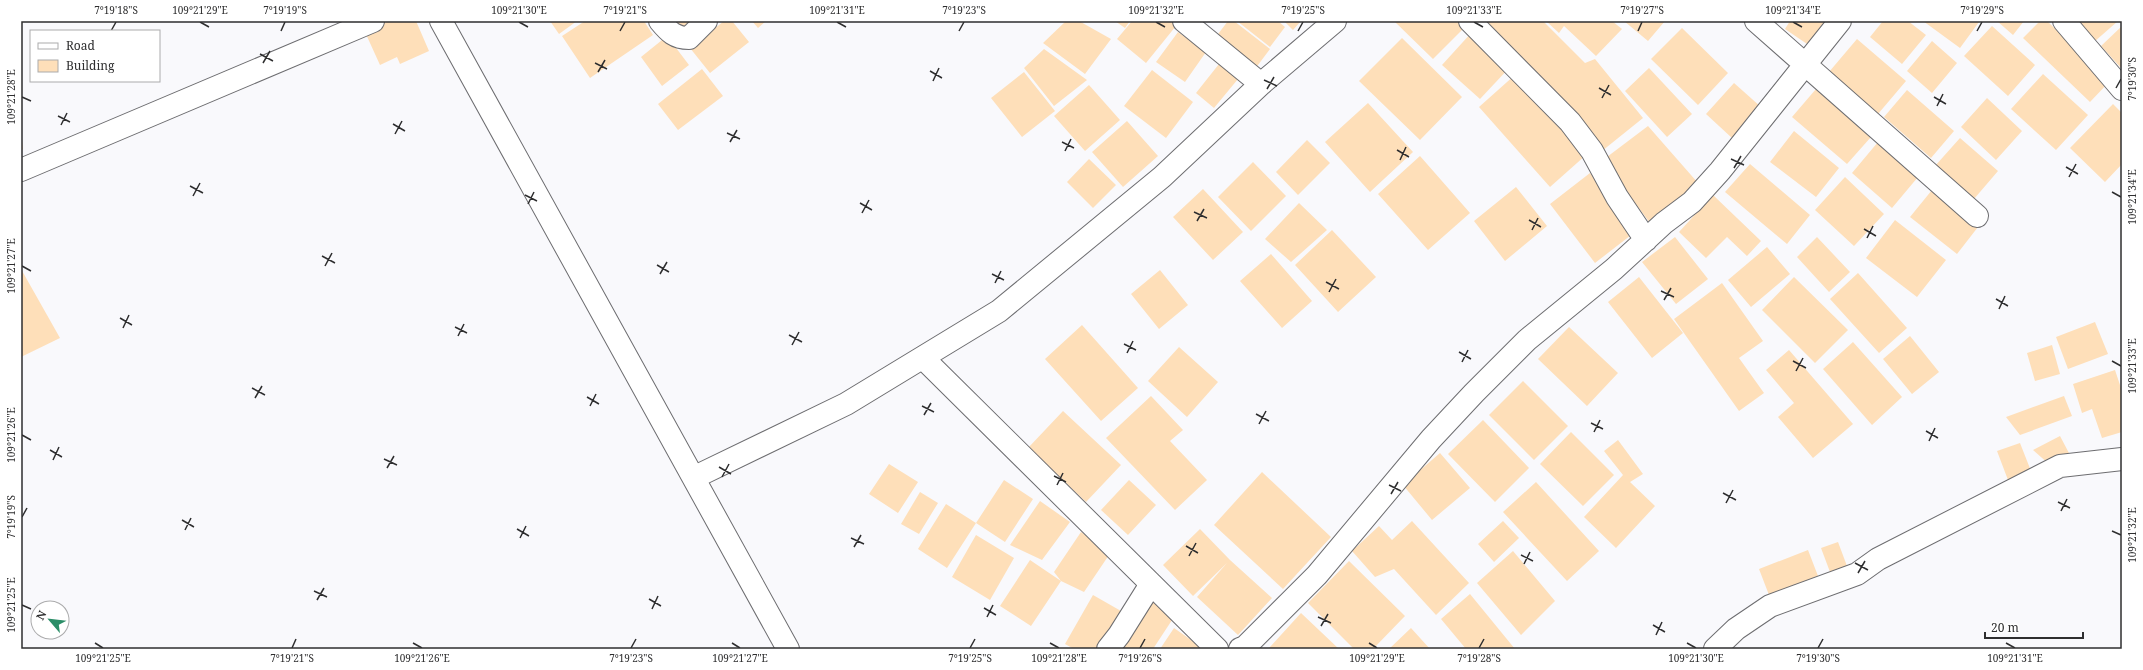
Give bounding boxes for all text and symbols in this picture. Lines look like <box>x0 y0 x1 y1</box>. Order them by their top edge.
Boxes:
text: 7°19'18"S <box>94 3 138 17</box>
text: 109°21'29"E <box>172 3 228 17</box>
text: 7°19'19"S <box>263 3 307 17</box>
text: 109°21'30"E <box>491 3 547 17</box>
text: 7°19'21"S <box>603 3 647 17</box>
text: 109°21'31"E <box>809 3 865 17</box>
text: 7°19'23"S <box>942 3 986 17</box>
text: 109°21'32"E <box>1128 3 1184 17</box>
text: 7°19'25"S <box>1281 3 1325 17</box>
text: 109°21'33"E <box>1446 3 1502 17</box>
text: 7°19'27"S <box>1620 3 1664 17</box>
text: 109°21'34"E <box>1765 3 1821 17</box>
text: 7°19'29"S <box>1960 3 2004 17</box>
legend <box>30 30 160 82</box>
text: Road <box>66 37 96 54</box>
text: Building <box>66 57 115 74</box>
text: 7°19'30"S <box>2125 57 2139 101</box>
text: 109°21'28"E <box>4 69 18 125</box>
text: 109°21'34"E <box>2125 169 2139 225</box>
text: 109°21'27"E <box>4 238 18 294</box>
text: 109°21'33"E <box>2125 338 2139 394</box>
text: 109°21'26"E <box>4 407 18 463</box>
text: 7°19'19"S <box>4 495 18 539</box>
text: 109°21'32"E <box>2125 507 2139 563</box>
text: 109°21'25"E <box>4 577 18 633</box>
north arrow <box>30 600 70 640</box>
text: N <box>32 607 50 622</box>
scale bar <box>1985 614 2083 640</box>
text: 20 m <box>1991 619 2019 636</box>
text: 109°21'25"E <box>75 651 131 665</box>
text: 7°19'21"S <box>270 651 314 665</box>
text: 109°21'26"E <box>394 651 450 665</box>
text: 7°19'23"S <box>609 651 653 665</box>
text: 109°21'27"E <box>712 651 768 665</box>
text: 7°19'25"S <box>948 651 992 665</box>
text: 109°21'28"E <box>1031 651 1087 665</box>
text: 7°19'26"S <box>1118 651 1162 665</box>
text: 109°21'29"E <box>1349 651 1405 665</box>
text: 7°19'28"S <box>1457 651 1501 665</box>
text: 109°21'30"E <box>1668 651 1724 665</box>
text: 7°19'30"S <box>1796 651 1840 665</box>
text: 109°21'31"E <box>1987 651 2043 665</box>

